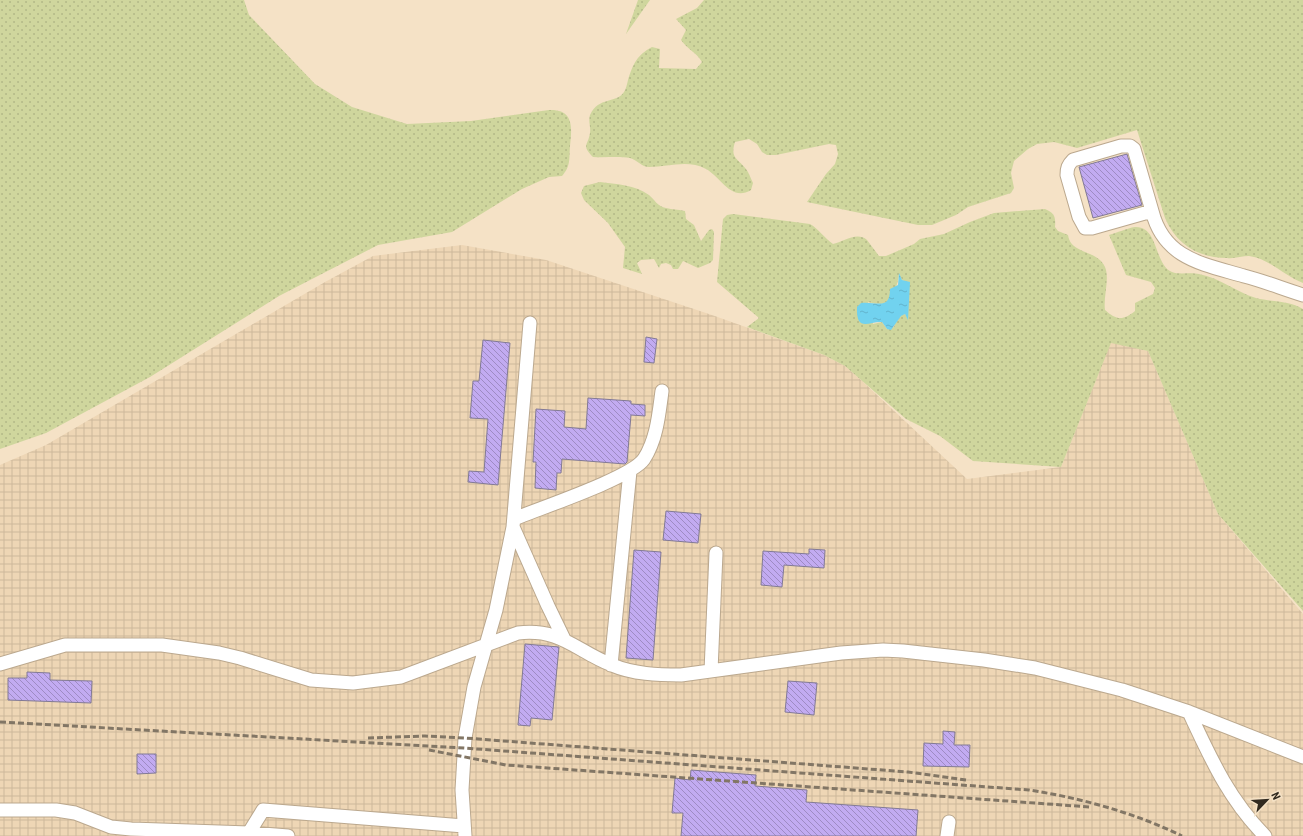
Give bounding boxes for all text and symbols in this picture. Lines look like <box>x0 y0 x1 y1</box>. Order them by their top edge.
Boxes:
north arrow <box>1247 780 1287 820</box>
text: N <box>1268 790 1283 802</box>

